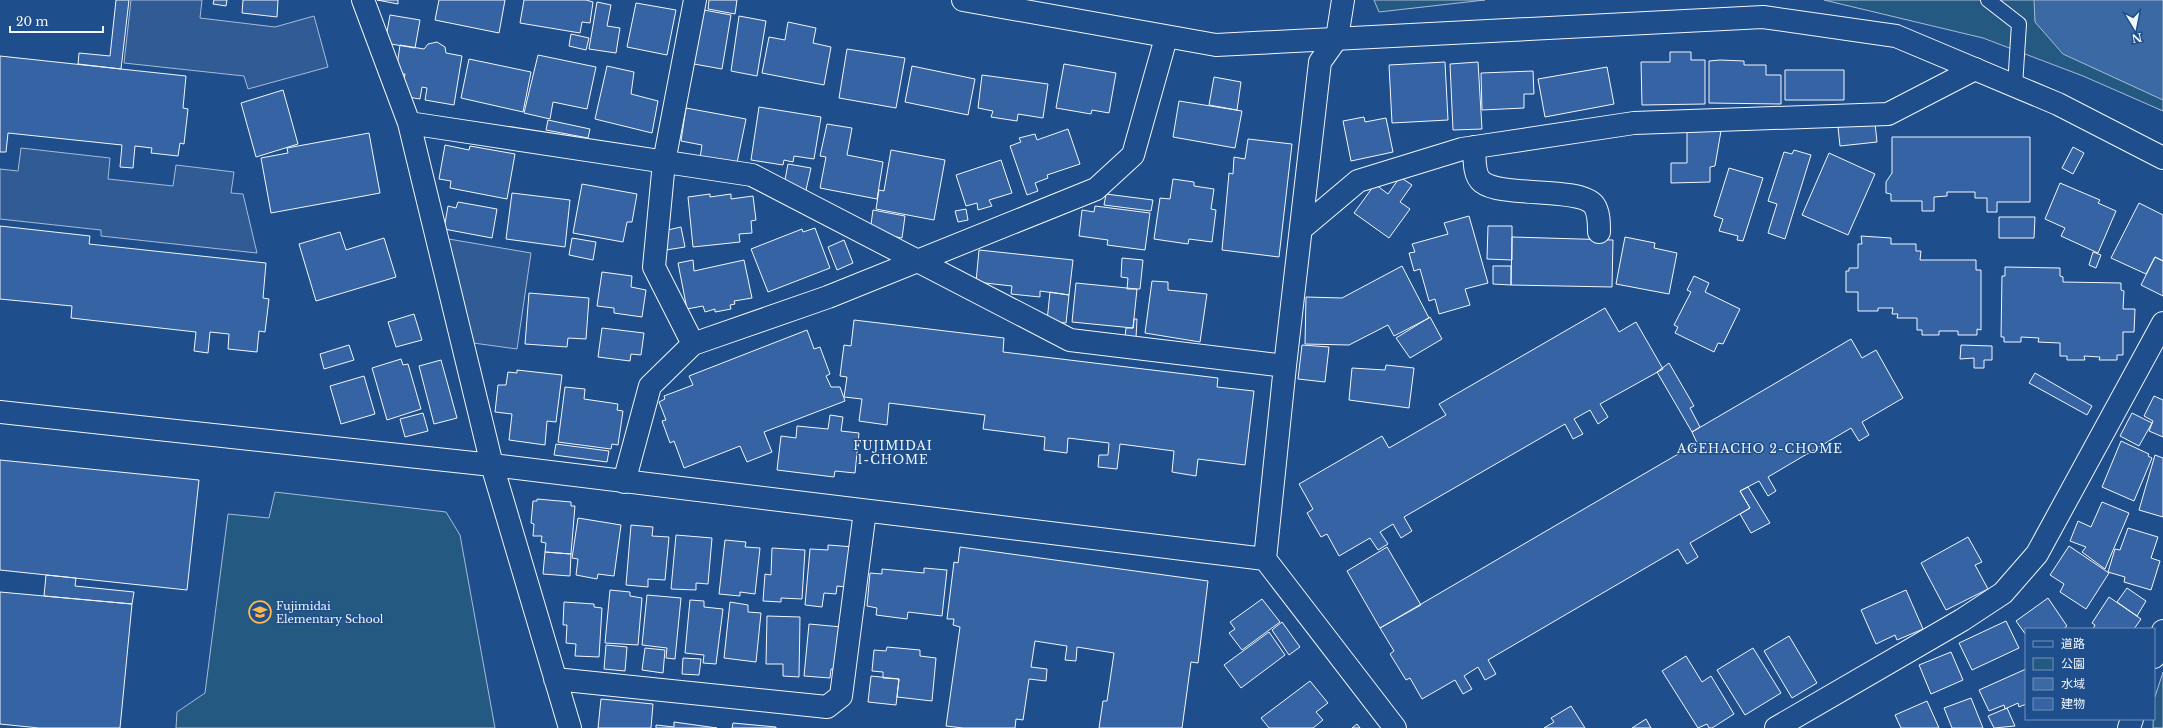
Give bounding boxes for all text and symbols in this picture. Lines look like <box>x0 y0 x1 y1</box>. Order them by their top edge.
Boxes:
scale bar <box>10 8 103 34</box>
north arrow <box>2115 8 2155 48</box>
text: 20 m <box>16 14 48 29</box>
text: N <box>2130 30 2143 46</box>
district label: FUJIMIDAI 1-CHOME <box>853 438 933 467</box>
district label: AGEHACHO 2-CHOME <box>1676 441 1843 456</box>
school or university icon: Fujimidai Elementary School <box>247 599 273 625</box>
place label: Fujimidai Elementary School <box>276 599 384 626</box>
legend <box>2025 628 2155 720</box>
text: 道路 <box>2061 636 2085 651</box>
text: 公園 <box>2061 656 2085 671</box>
text: 水域 <box>2061 676 2085 691</box>
text: 建物 <box>2061 696 2085 711</box>

